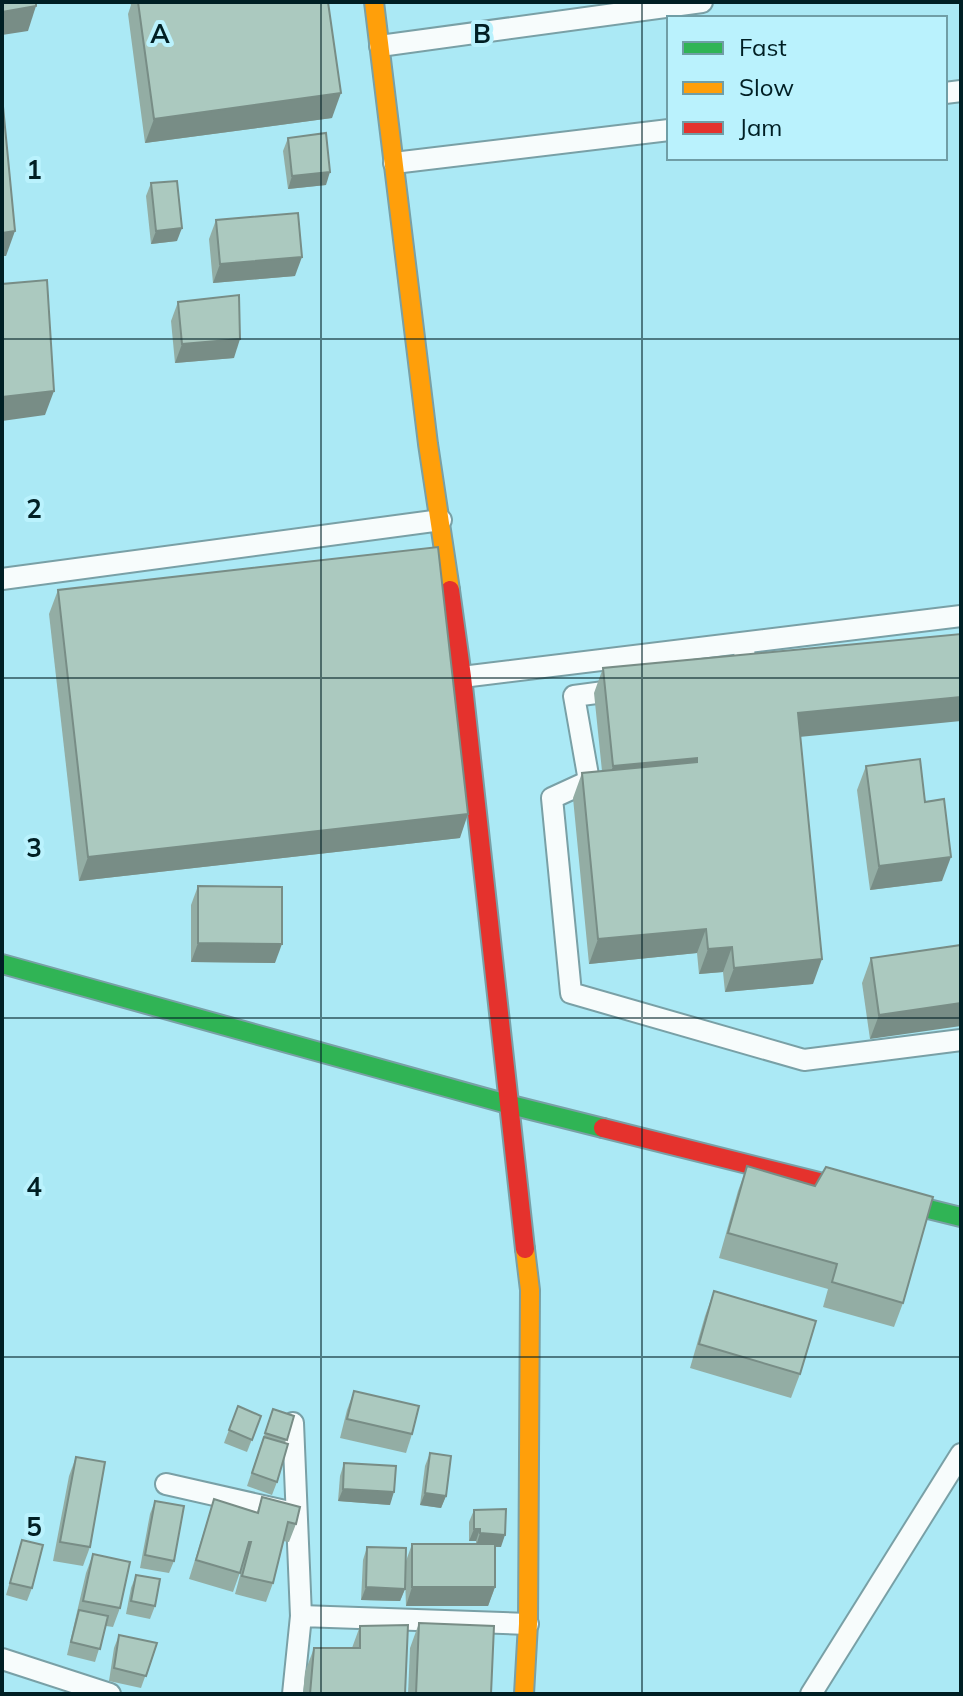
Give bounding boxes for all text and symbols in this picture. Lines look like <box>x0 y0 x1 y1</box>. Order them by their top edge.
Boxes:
legend <box>667 16 947 160</box>
text: A <box>150 17 170 50</box>
text: B <box>473 17 491 50</box>
text: Fast <box>739 32 787 62</box>
text: Slow <box>739 72 794 102</box>
text: Jam <box>739 112 782 142</box>
text: 1 <box>26 153 42 186</box>
text: 2 <box>26 492 42 525</box>
text: 3 <box>26 831 42 864</box>
text: 4 <box>26 1170 42 1203</box>
text: 5 <box>26 1510 42 1543</box>

